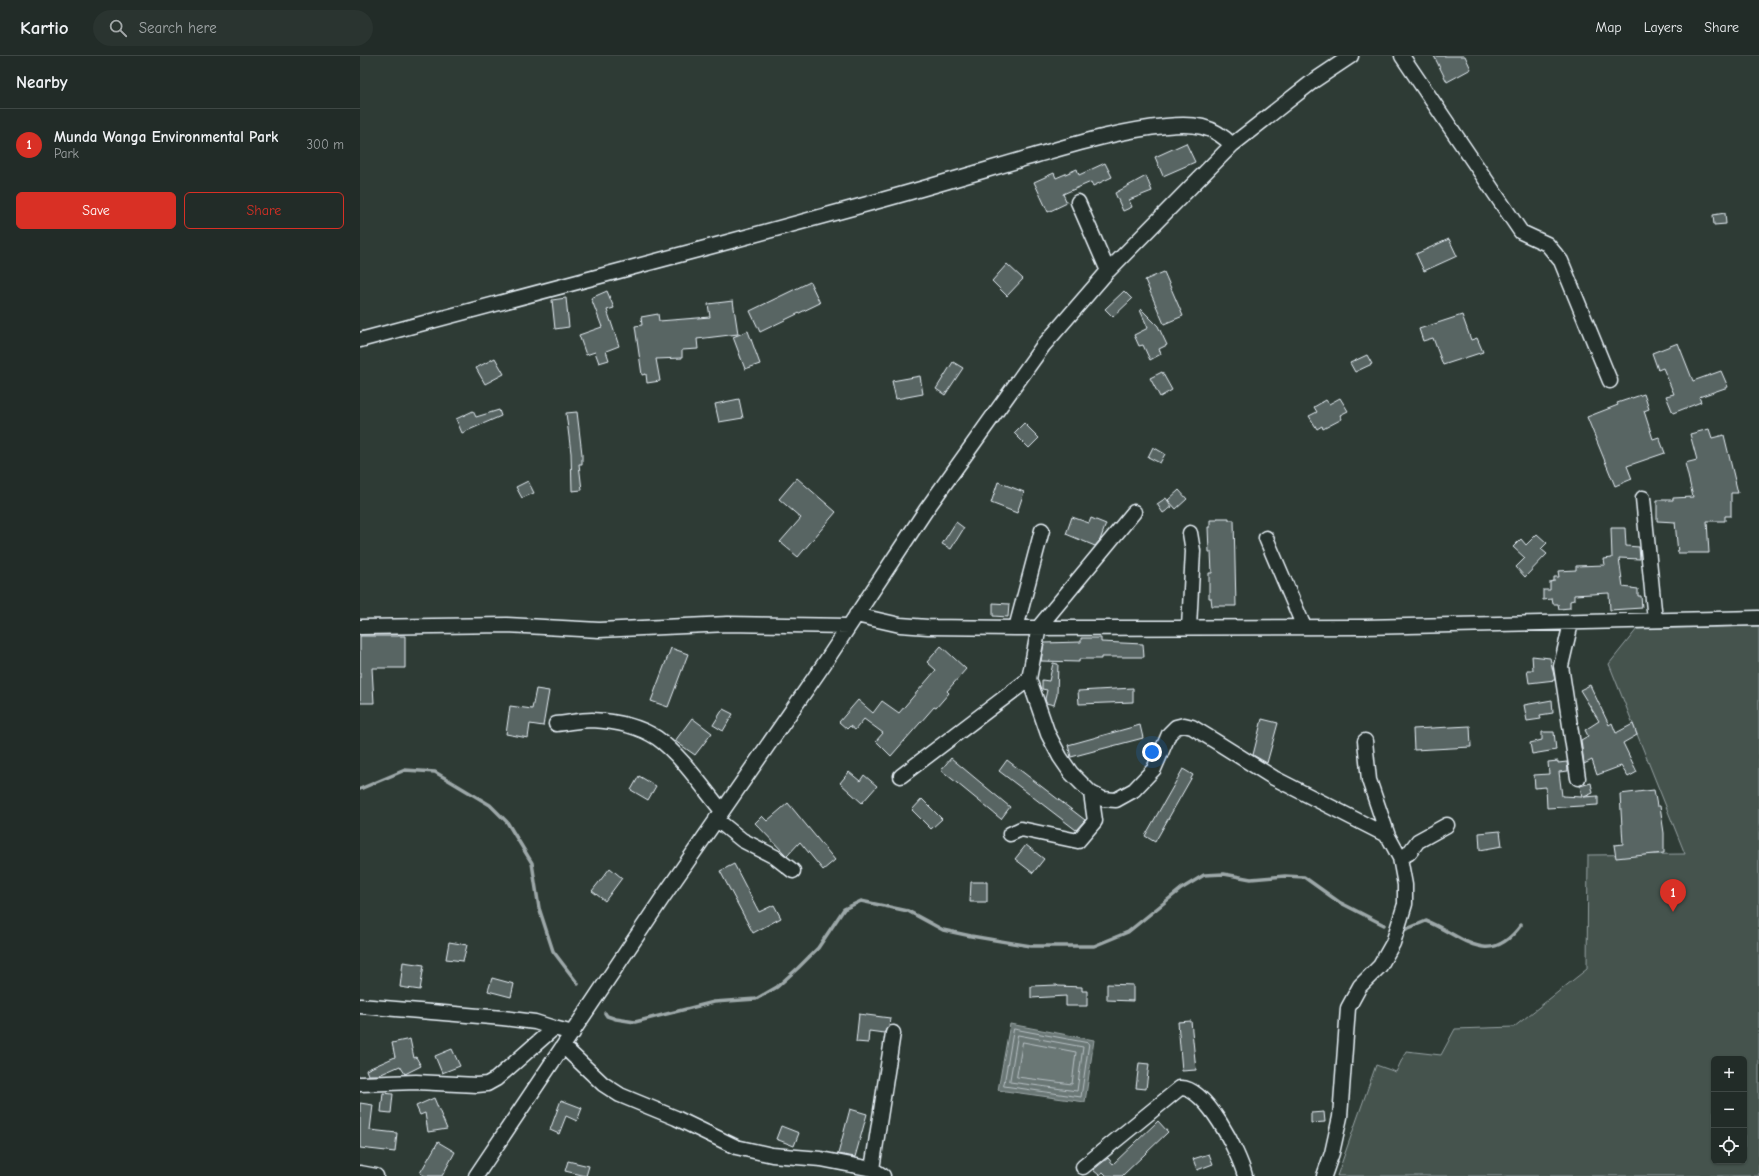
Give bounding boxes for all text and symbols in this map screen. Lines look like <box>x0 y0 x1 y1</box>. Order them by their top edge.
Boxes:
search box <box>93 10 373 46</box>
text: Kartio <box>20 17 69 39</box>
icon: search <box>107 17 129 39</box>
text: Search here <box>139 19 217 37</box>
text: Map <box>1595 19 1622 36</box>
text: Layers <box>1644 19 1682 36</box>
text: Share <box>1704 19 1739 36</box>
text: Nearby <box>16 73 67 92</box>
text: Munda Wanga Environmental Park <box>54 128 278 146</box>
text: 1 <box>26 137 32 152</box>
text: 300 m <box>306 137 344 152</box>
text: Park <box>54 146 79 161</box>
button: Save <box>16 192 176 229</box>
button: Share <box>184 192 344 229</box>
your location <box>1142 742 1162 762</box>
pin: 1 <box>1660 879 1686 912</box>
map controls <box>1711 1056 1747 1164</box>
button: + <box>1711 1056 1747 1092</box>
button: − <box>1711 1092 1747 1128</box>
button: locate <box>1711 1128 1747 1164</box>

